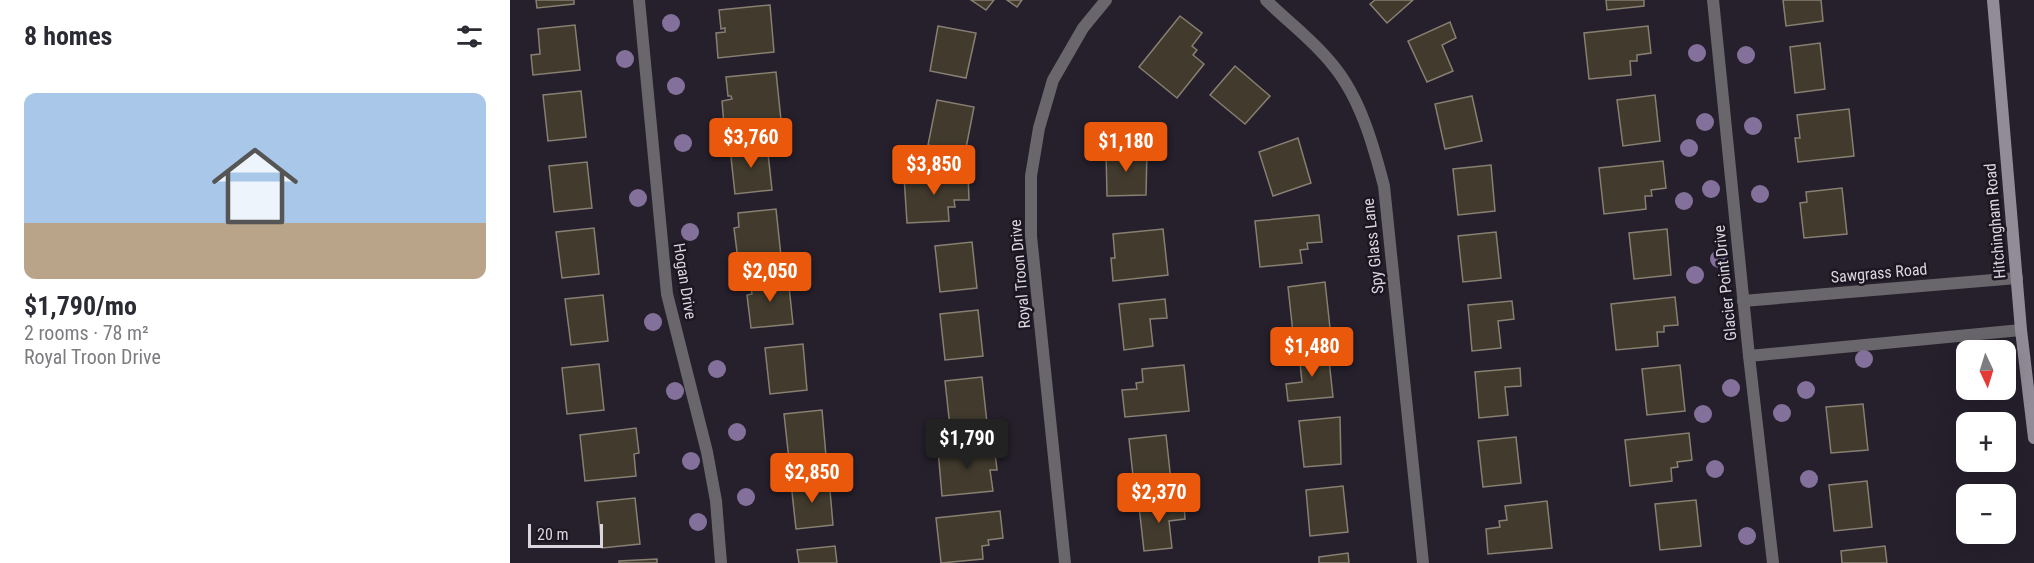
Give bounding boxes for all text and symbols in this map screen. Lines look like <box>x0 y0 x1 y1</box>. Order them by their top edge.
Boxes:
icon: filters <box>453 20 486 53</box>
text: 8 homes <box>24 21 112 51</box>
pin: $3,760 <box>702 118 800 169</box>
pin: $1,180 <box>1077 122 1175 173</box>
text: $3,760 <box>723 125 779 149</box>
text: $1,180 <box>1098 129 1154 153</box>
icon: home <box>201 132 309 240</box>
pin: $3,850 <box>885 145 983 196</box>
text: $3,850 <box>906 152 962 176</box>
street label: Hitchingham Road <box>1980 162 2010 280</box>
street label: Spy Glass Lane <box>1359 197 1387 295</box>
street label: Royal Troon Drive <box>1006 219 1034 329</box>
street label: Glacier Point Drive <box>1709 224 1741 342</box>
street label: Hogan Drive <box>670 242 700 320</box>
pin: $2,050 <box>721 252 819 303</box>
text: $2,050 <box>742 259 798 283</box>
street label: Sawgrass Road <box>1830 259 1928 287</box>
text: $1,790/mo <box>24 291 137 321</box>
text: 2 rooms · 78 m² <box>24 321 149 345</box>
pin: $1,480 <box>1263 327 1361 378</box>
text: $1,480 <box>1284 334 1340 358</box>
north arrow <box>1956 340 2016 400</box>
map controls <box>1956 340 2016 544</box>
text: Royal Troon Drive <box>24 345 161 369</box>
button: + <box>1956 412 2016 472</box>
pin: $1,790 <box>918 419 1016 470</box>
text: $1,790 <box>939 426 995 450</box>
pin: $2,850 <box>763 453 861 504</box>
text: $2,850 <box>784 460 840 484</box>
pin: $2,370 <box>1110 473 1208 524</box>
text: $2,370 <box>1131 480 1187 504</box>
button: − <box>1956 484 2016 544</box>
scale bar <box>528 521 603 548</box>
text: 20 m <box>537 525 569 544</box>

